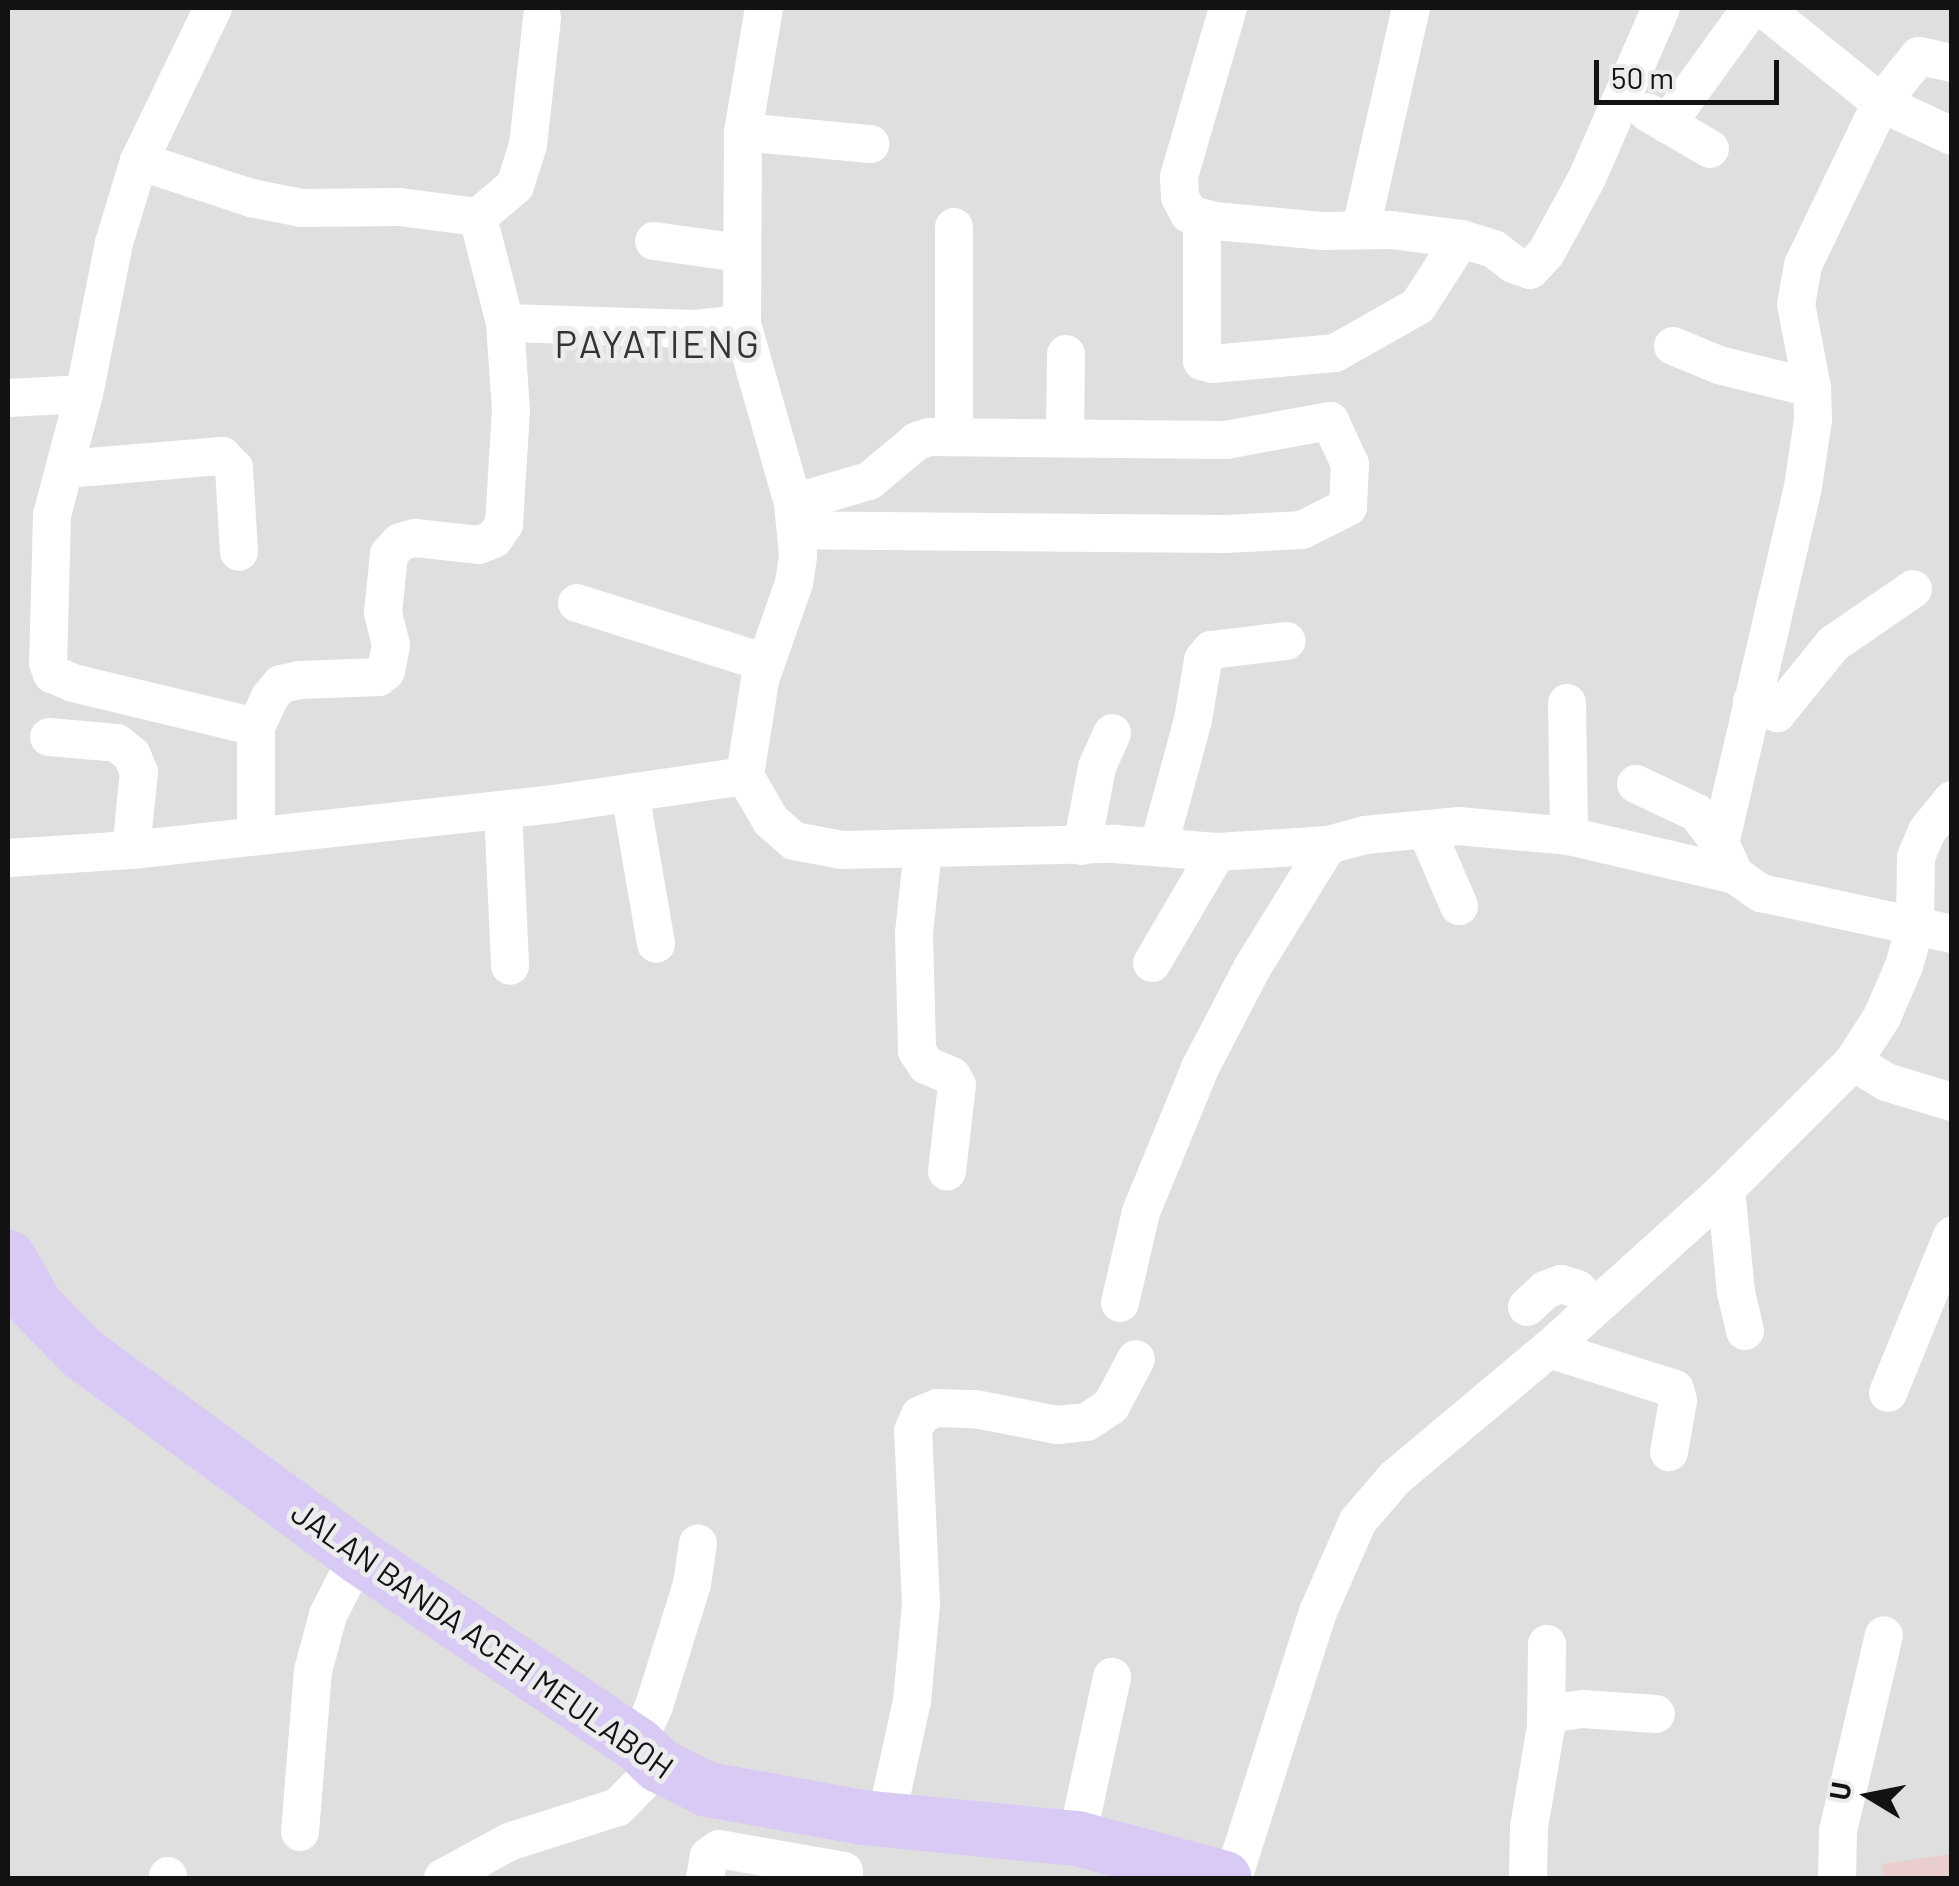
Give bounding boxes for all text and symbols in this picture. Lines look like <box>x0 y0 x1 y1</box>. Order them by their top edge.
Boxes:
scale bar <box>1599 40 1784 102</box>
text: 50 m <box>1611 59 1674 95</box>
district label: PAYATIENG <box>555 321 761 367</box>
street label: JALAN BANDA ACEH MEULABOH <box>285 1492 681 1786</box>
north arrow <box>1819 1746 1919 1846</box>
text: U <box>1821 1779 1858 1802</box>

